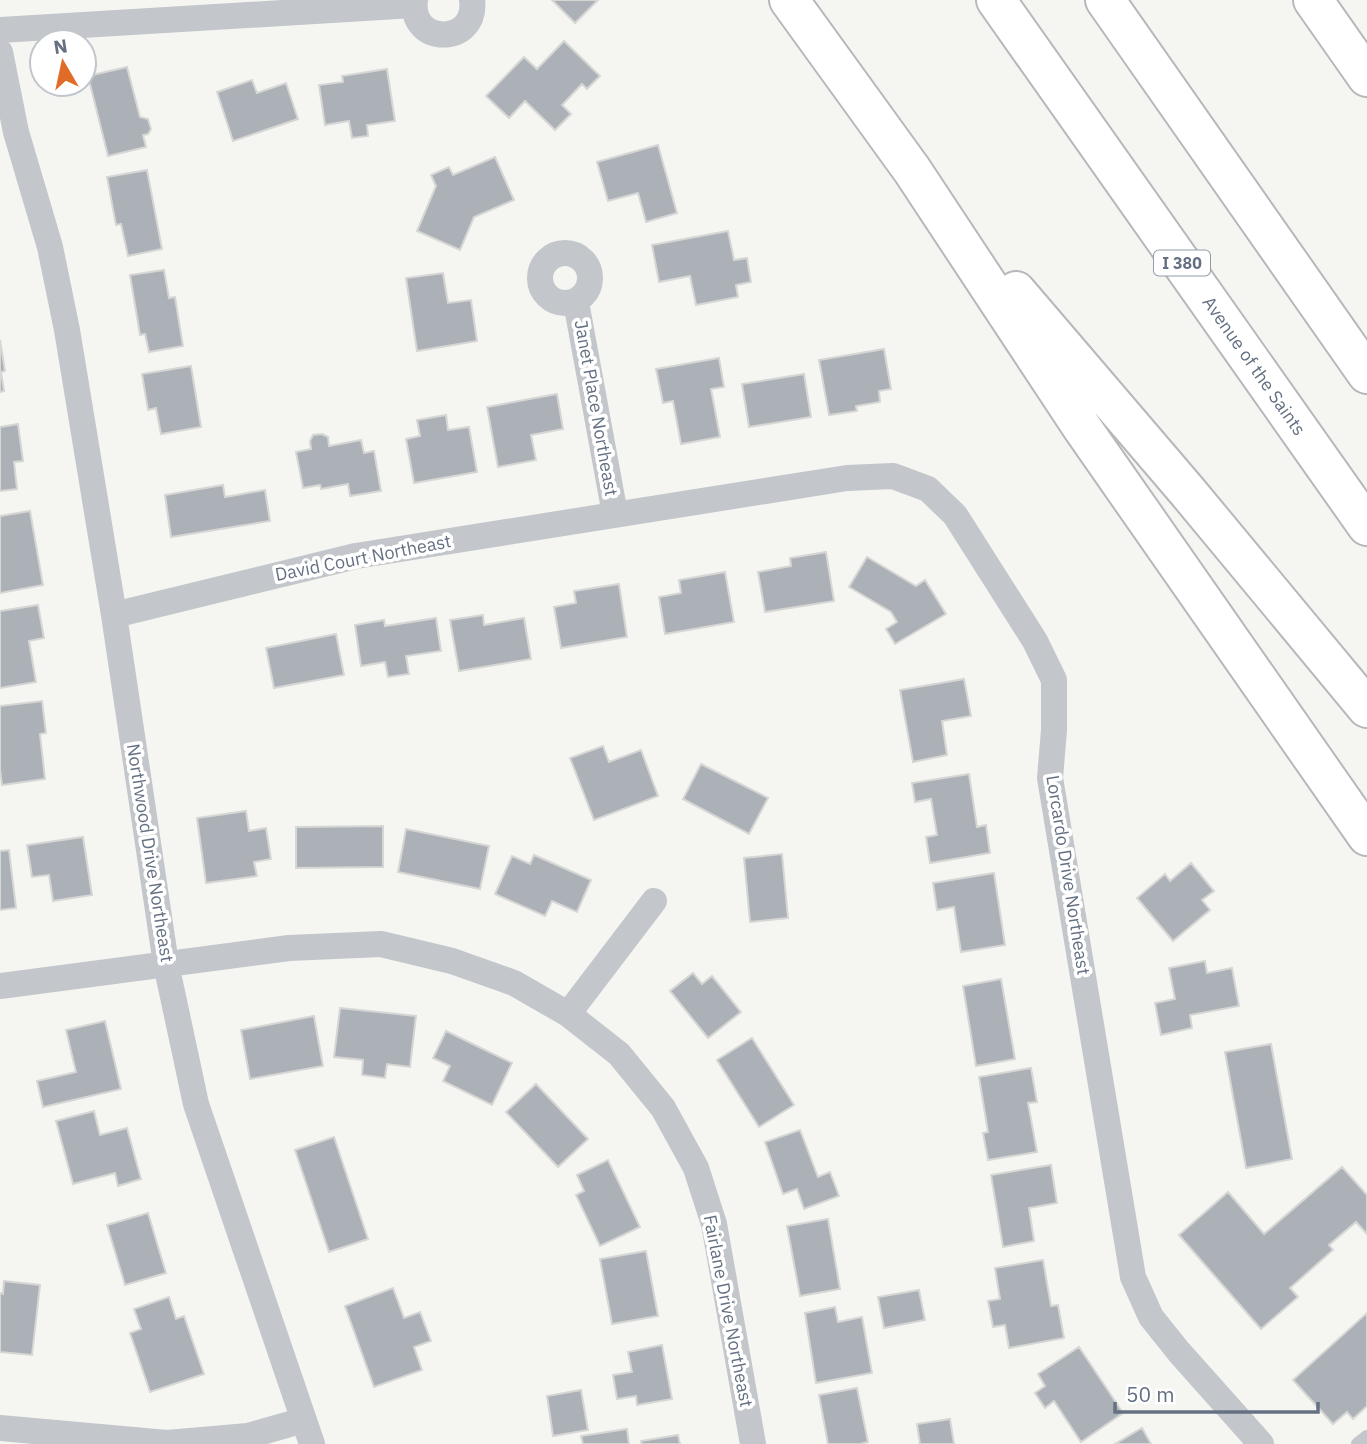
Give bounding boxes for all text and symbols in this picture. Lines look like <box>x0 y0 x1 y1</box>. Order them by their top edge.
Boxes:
north arrow <box>28 28 98 98</box>
text: N <box>52 33 69 59</box>
road number: I 380 <box>1154 250 1210 276</box>
street label: Avenue of the Saints <box>1198 292 1311 440</box>
street label: Janet Place Northeast <box>570 318 623 498</box>
street label: David Court Northeast <box>273 529 453 586</box>
street label: Northwood Drive Northeast <box>122 742 179 964</box>
street label: Lorcardo Drive Northeast <box>1041 773 1096 976</box>
street label: Fairlane Drive Northeast <box>699 1213 758 1409</box>
scale bar <box>1115 1370 1318 1414</box>
text: 50 m <box>1126 1380 1175 1408</box>

